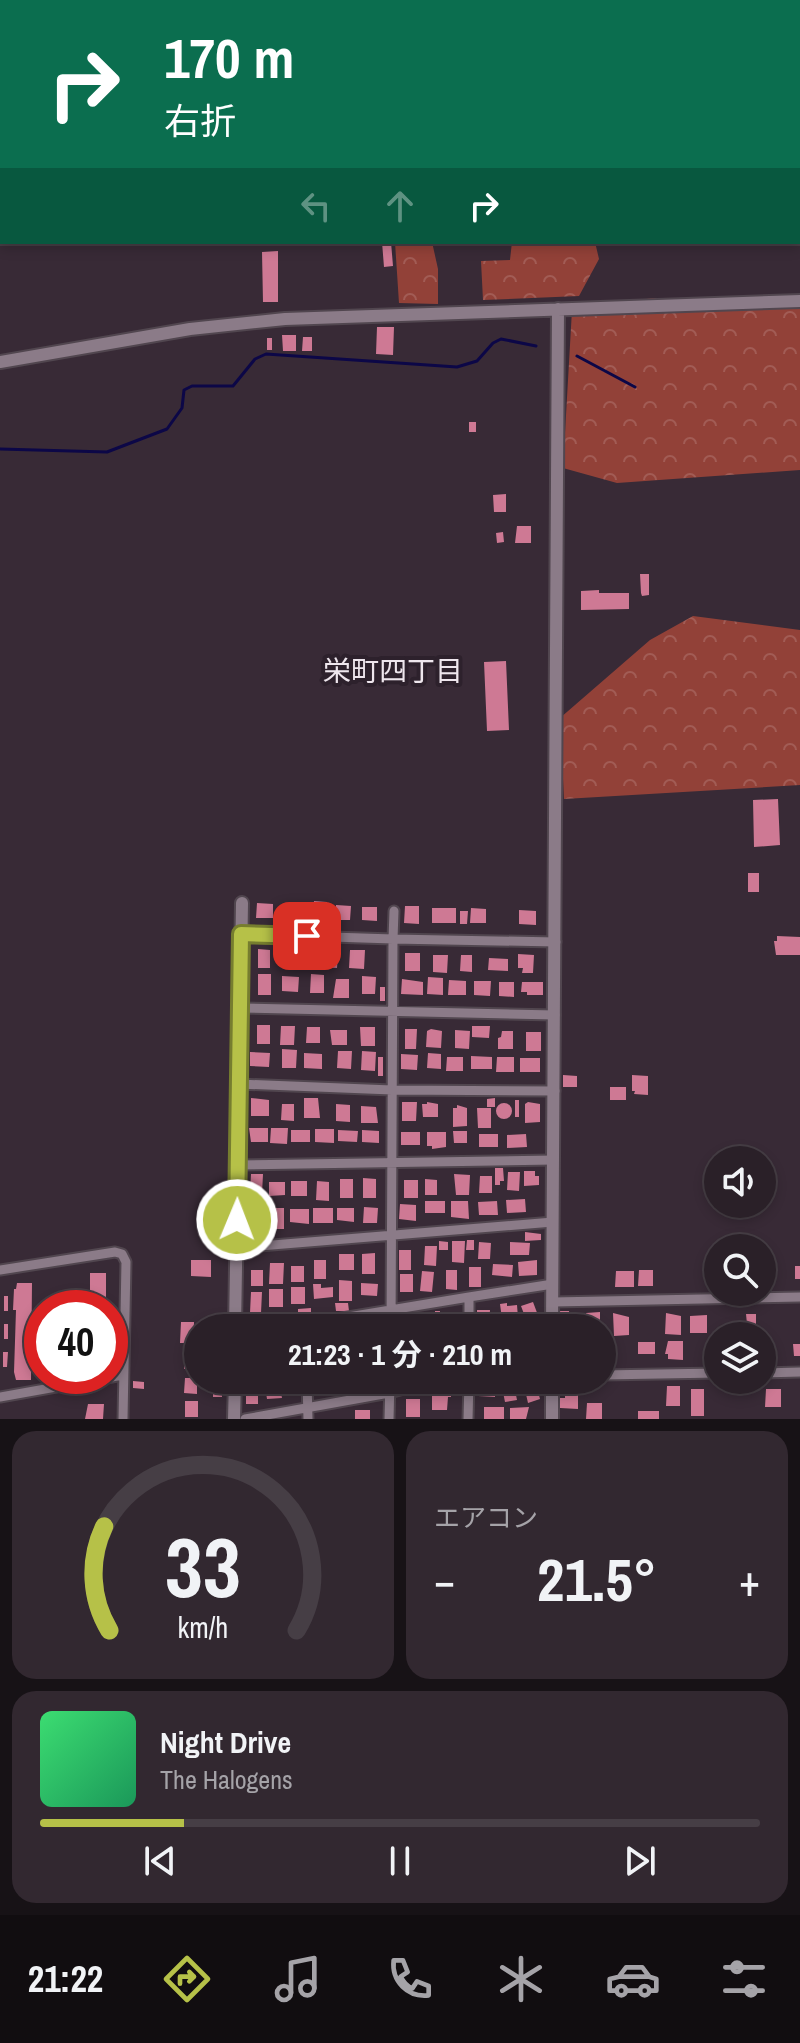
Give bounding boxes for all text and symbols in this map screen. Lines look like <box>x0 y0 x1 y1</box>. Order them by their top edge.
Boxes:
text: 170 m <box>164 20 294 95</box>
icon: right <box>32 32 136 136</box>
text: 右折 <box>164 97 236 145</box>
icon: left <box>294 184 338 228</box>
icon: ahead <box>378 184 422 228</box>
icon: right <box>462 184 506 228</box>
district label: 栄町四丁目 <box>323 652 463 690</box>
pin <box>273 902 341 970</box>
icon: arrive <box>285 914 329 958</box>
map controls <box>704 1146 776 1394</box>
button: sound <box>704 1146 776 1218</box>
position arrow <box>195 1178 279 1262</box>
button: search <box>704 1234 776 1306</box>
speed limit sign: 40 <box>24 1290 128 1394</box>
button: layers <box>704 1322 776 1394</box>
text: 21:23 · 1 分 · 210 m <box>288 1334 512 1374</box>
text: エアコン <box>434 1500 538 1535</box>
text: 33 <box>165 1511 241 1623</box>
text: 21.5° <box>537 1539 657 1620</box>
text: − <box>434 1550 455 1610</box>
text: + <box>739 1550 760 1610</box>
text: km/h <box>178 1608 228 1647</box>
text: Night Drive <box>160 1722 291 1762</box>
text: The Halogens <box>160 1762 293 1797</box>
icon: previous <box>138 1839 182 1883</box>
icon: pause <box>378 1839 422 1883</box>
icon: next <box>618 1839 662 1883</box>
icon: directions <box>159 1951 215 2007</box>
icon: music <box>270 1951 326 2007</box>
icon: phone <box>382 1951 438 2007</box>
icon: climate <box>493 1951 549 2007</box>
icon: car <box>605 1951 661 2007</box>
icon: filters <box>716 1951 772 2007</box>
text: 21:22 <box>28 1955 103 2003</box>

